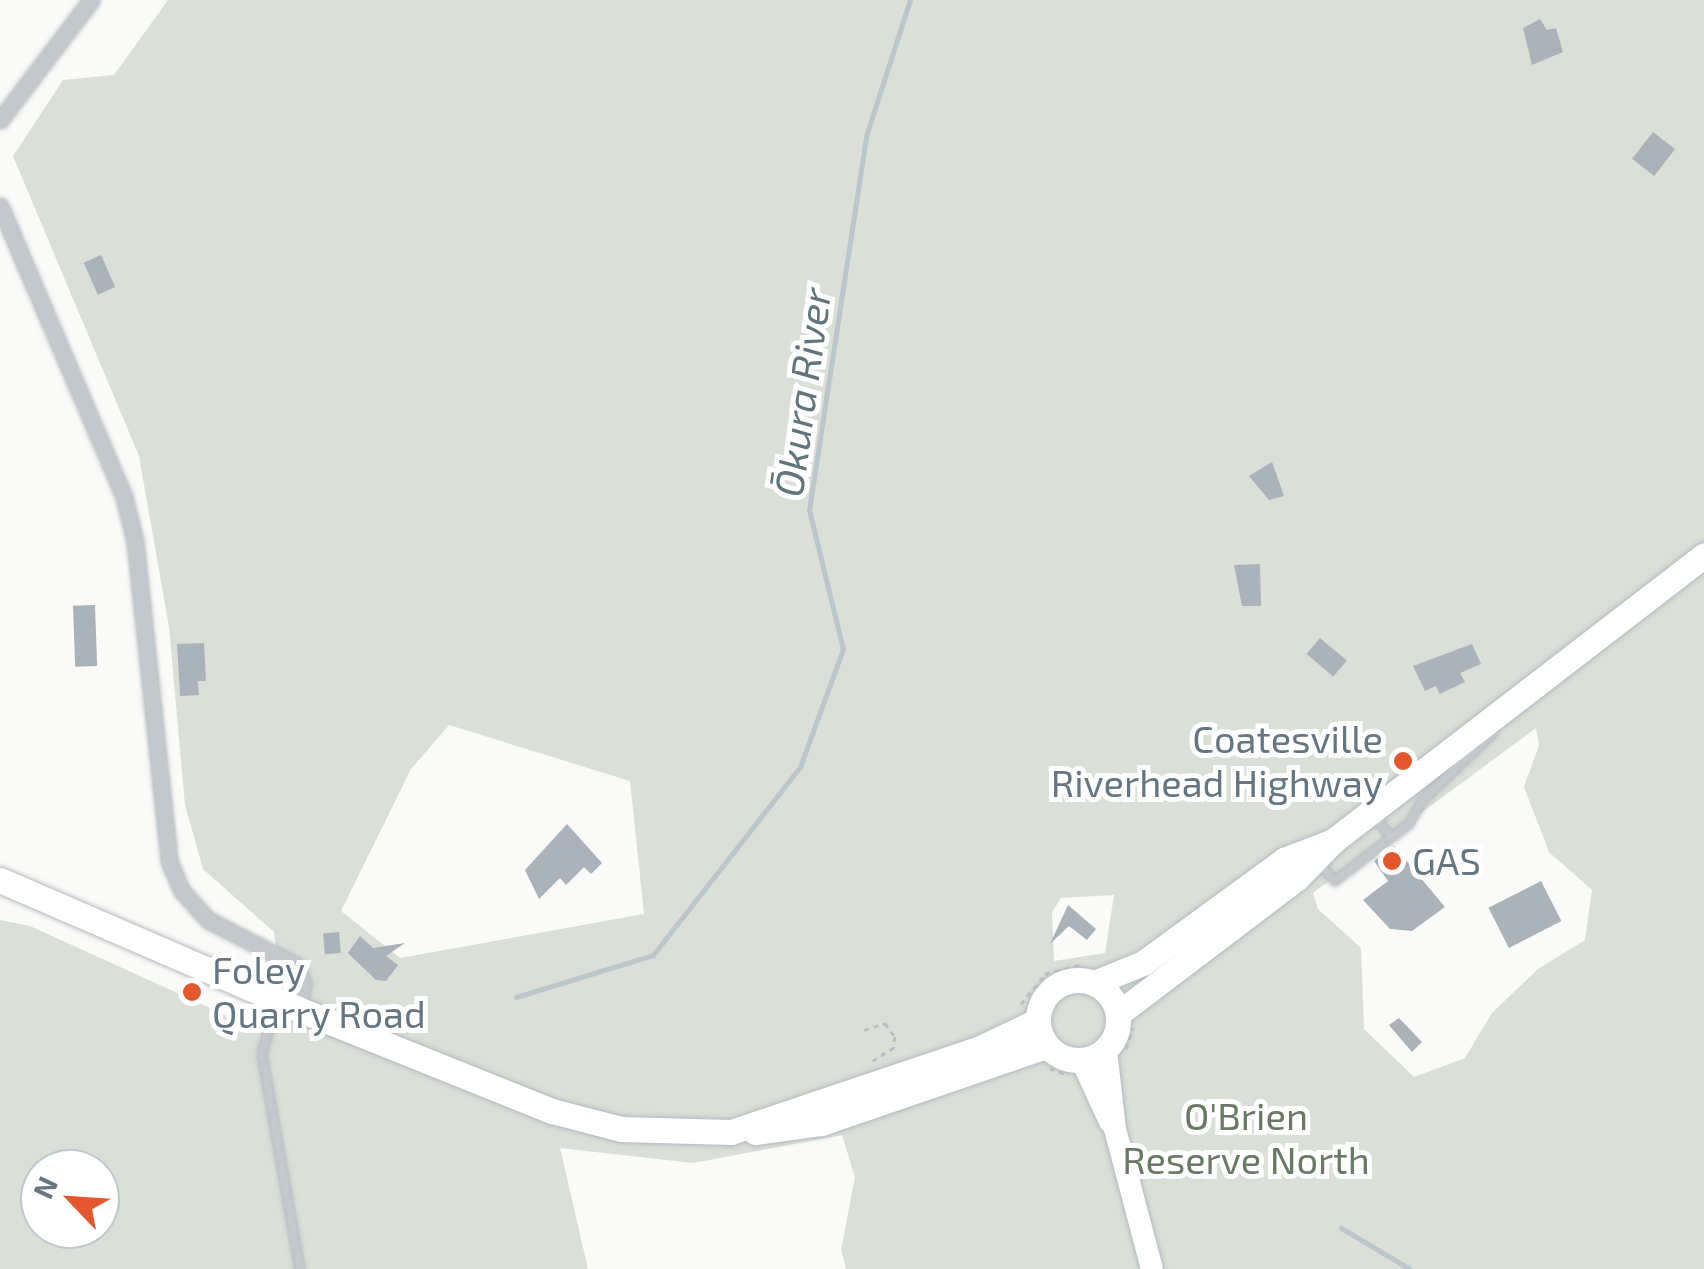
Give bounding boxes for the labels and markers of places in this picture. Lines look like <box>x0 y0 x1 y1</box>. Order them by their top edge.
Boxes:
place label: Coatesville Riverhead Highway <box>1051 716 1383 806</box>
marker: Coatesville Riverhead Highway <box>1392 750 1414 772</box>
place label: GAS <box>1412 838 1481 884</box>
marker: GAS <box>1381 850 1403 872</box>
place label: Foley Quarry Road <box>212 947 427 1036</box>
marker: Foley Quarry Road <box>181 981 203 1003</box>

